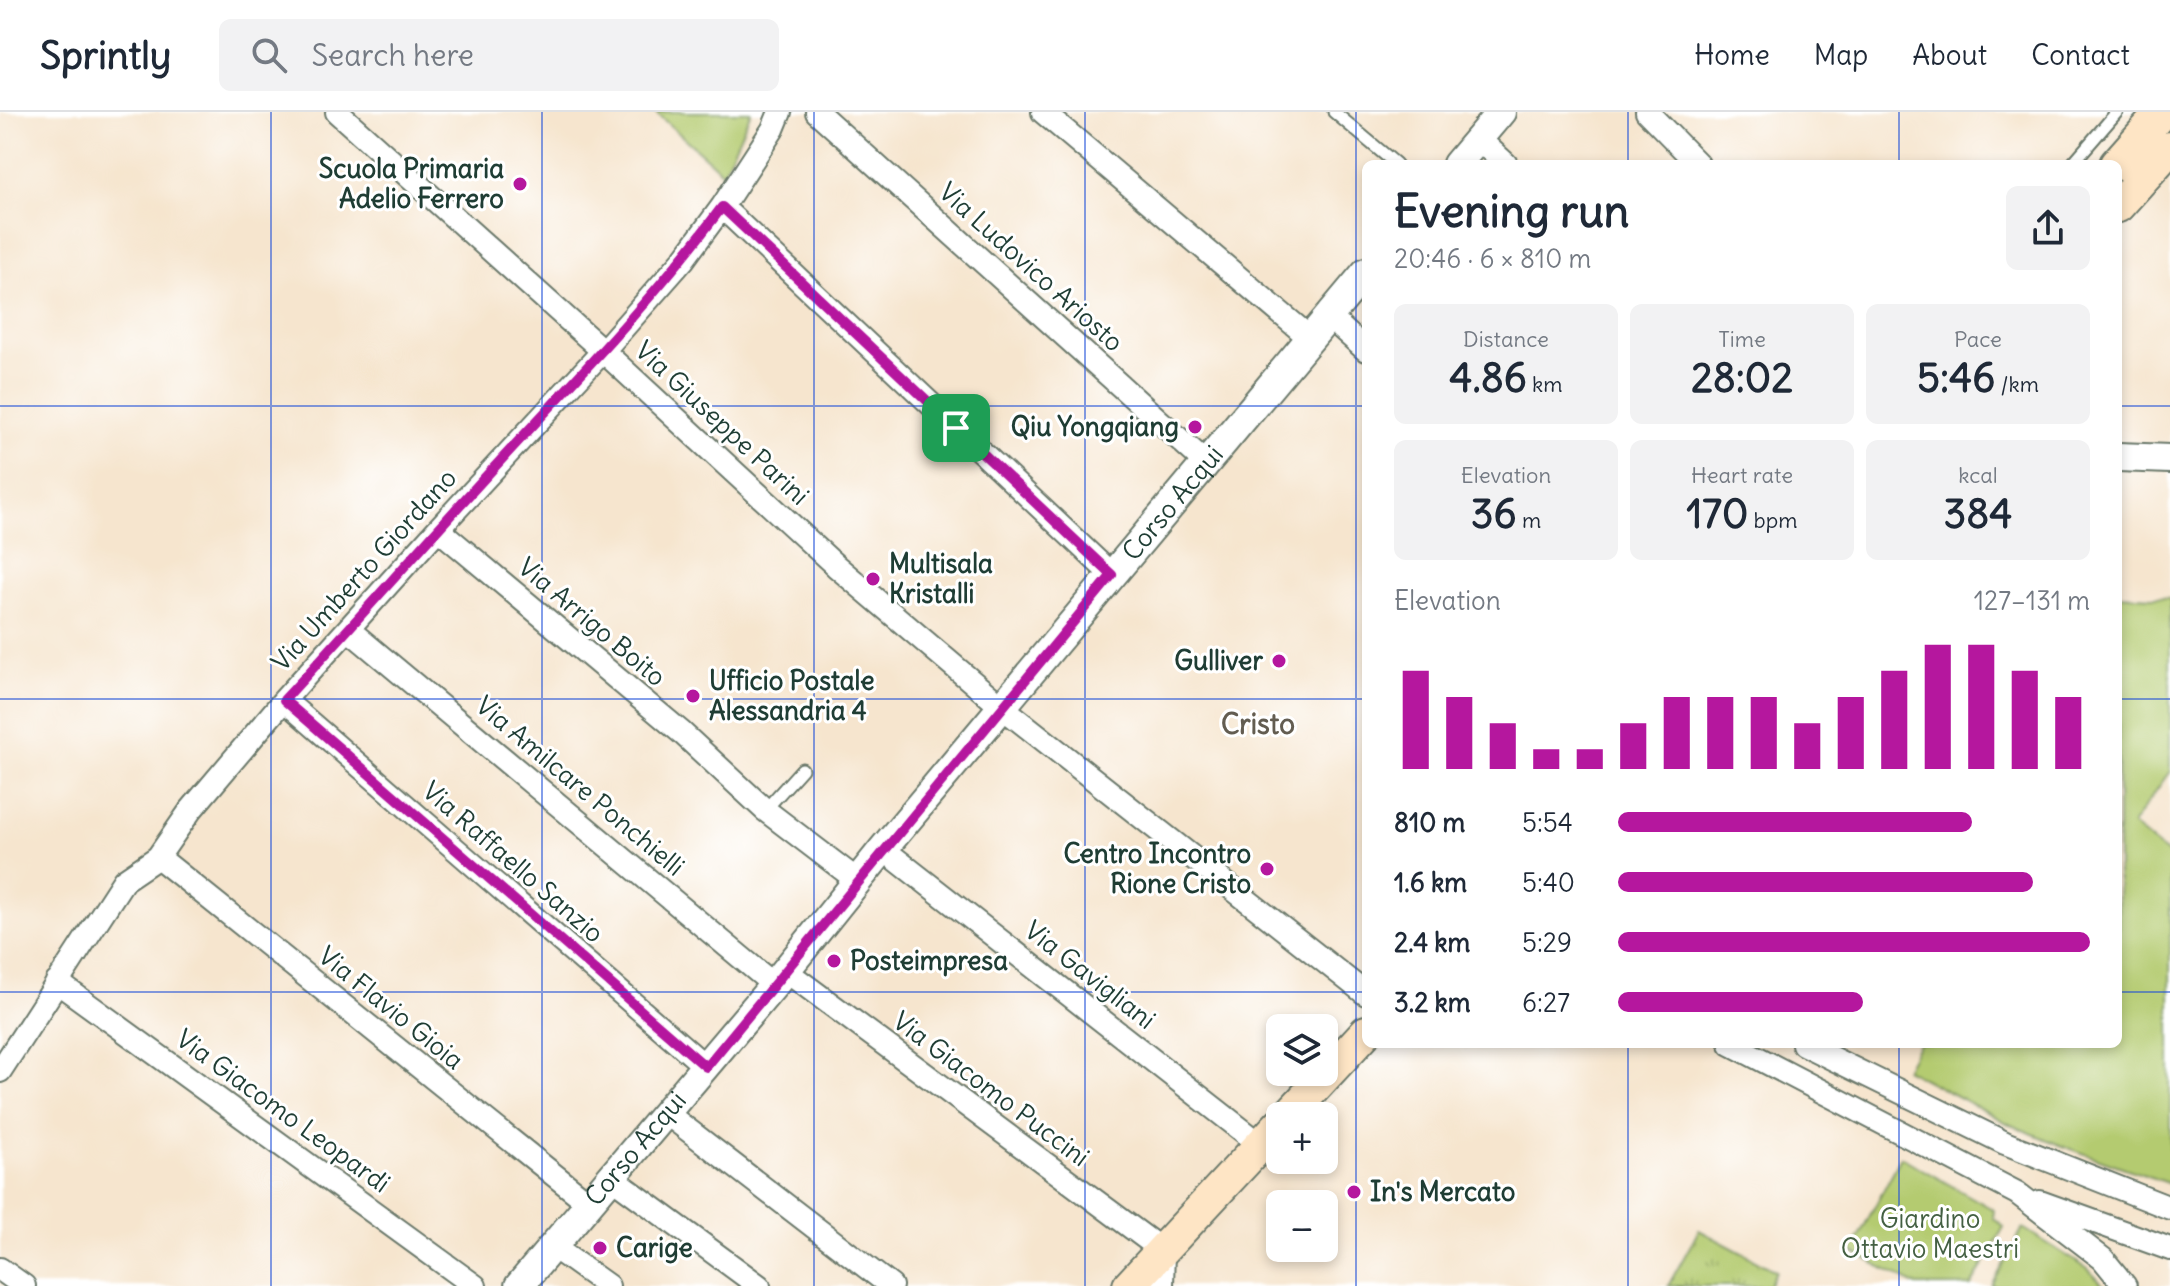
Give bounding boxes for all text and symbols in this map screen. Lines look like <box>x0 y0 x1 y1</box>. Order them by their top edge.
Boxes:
search box <box>219 19 779 91</box>
text: Sprintly <box>40 32 171 79</box>
icon: search <box>247 33 291 77</box>
text: Search here <box>311 36 474 74</box>
text: Home <box>1694 37 1770 73</box>
text: Map <box>1814 37 1868 73</box>
text: About <box>1912 37 1987 73</box>
text: Contact <box>2031 37 2130 73</box>
place label: Scuola Primaria Adelio Ferrero <box>319 152 504 215</box>
marker: Scuola Primaria Adelio Ferrero <box>511 175 529 193</box>
street label: Via Ludovico Ariosto <box>932 175 1130 358</box>
text: Evening run <box>1394 184 1629 239</box>
button: share <box>2006 186 2090 270</box>
text: 20:46 · 6 × 810 m <box>1394 242 1591 275</box>
text: Distance <box>1463 325 1549 353</box>
text: Time <box>1718 325 1766 353</box>
text: Pace <box>1954 325 2002 353</box>
street label: Via Giuseppe Parini <box>629 334 816 512</box>
text: 4.86 <box>1449 353 1527 403</box>
text: 28:02 <box>1691 353 1793 403</box>
text: 5:46 <box>1917 353 1995 403</box>
text: km <box>1527 370 1563 398</box>
text: /km <box>1995 370 2039 398</box>
pin <box>922 394 990 462</box>
icon: arrive <box>934 406 978 450</box>
place label: Qiu Yongqiang <box>1011 410 1179 443</box>
marker: Qiu Yongqiang <box>1186 418 1204 436</box>
street label: Corso Acqui <box>1115 438 1230 567</box>
text: Elevation <box>1461 461 1551 489</box>
text: Heart rate <box>1691 461 1793 489</box>
text: kcal <box>1958 461 1998 489</box>
street label: Via Umberto Giordano <box>264 462 463 678</box>
text: 36 <box>1471 489 1517 539</box>
text: 170 <box>1686 489 1748 539</box>
text: 384 <box>1944 489 2012 539</box>
text: m <box>1517 506 1541 534</box>
text: bpm <box>1748 506 1798 534</box>
place label: Multisala Kristalli <box>889 547 993 610</box>
street label: Via Arrigo Boito <box>512 550 673 693</box>
marker: Multisala Kristalli <box>864 570 882 588</box>
text: Elevation <box>1394 584 1501 617</box>
text: 127–131 m <box>1974 584 2090 617</box>
place label: Gulliver <box>1174 644 1263 677</box>
marker: Gulliver <box>1270 652 1288 670</box>
place label: Ufficio Postale Alessandria 4 <box>709 664 874 727</box>
marker: Ufficio Postale Alessandria 4 <box>684 687 702 705</box>
street label: Via Amilcare Ponchielli <box>469 689 691 883</box>
district label: Cristo <box>1221 706 1295 742</box>
street label: Via Raffaello Sanzio <box>416 774 611 949</box>
text: 810 m <box>1394 806 1465 839</box>
text: 5:54 <box>1522 806 1573 839</box>
place label: Centro Incontro Rione Cristo <box>1063 837 1251 900</box>
marker: Centro Incontro Rione Cristo <box>1258 860 1276 878</box>
text: 1.6 km <box>1394 866 1467 899</box>
text: 5:40 <box>1522 866 1575 899</box>
street label: Via Gavigliani <box>1018 913 1162 1036</box>
text: 2.4 km <box>1394 926 1470 959</box>
text: 5:29 <box>1522 926 1572 959</box>
street label: Via Flavio Gioia <box>312 939 471 1076</box>
place label: Posteimpresa <box>850 944 1008 977</box>
marker: Posteimpresa <box>825 952 843 970</box>
text: 3.2 km <box>1394 986 1471 1019</box>
text: 6:27 <box>1522 986 1570 1019</box>
street label: Via Giacomo Puccini <box>887 1004 1096 1173</box>
map controls <box>1266 1014 1338 1262</box>
button: layers <box>1266 1014 1338 1086</box>
street label: Via Giacomo Leopardi <box>170 1022 397 1199</box>
street label: Corso Acqui <box>577 1084 693 1212</box>
button: + <box>1266 1102 1338 1174</box>
place label: In's Mercato <box>1370 1175 1515 1208</box>
marker: In's Mercato <box>1345 1183 1363 1201</box>
button: − <box>1266 1190 1338 1262</box>
park label: Giardino Ottavio Maestri <box>1841 1202 2019 1265</box>
place label: Carige <box>616 1231 693 1264</box>
marker: Carige <box>591 1239 609 1257</box>

